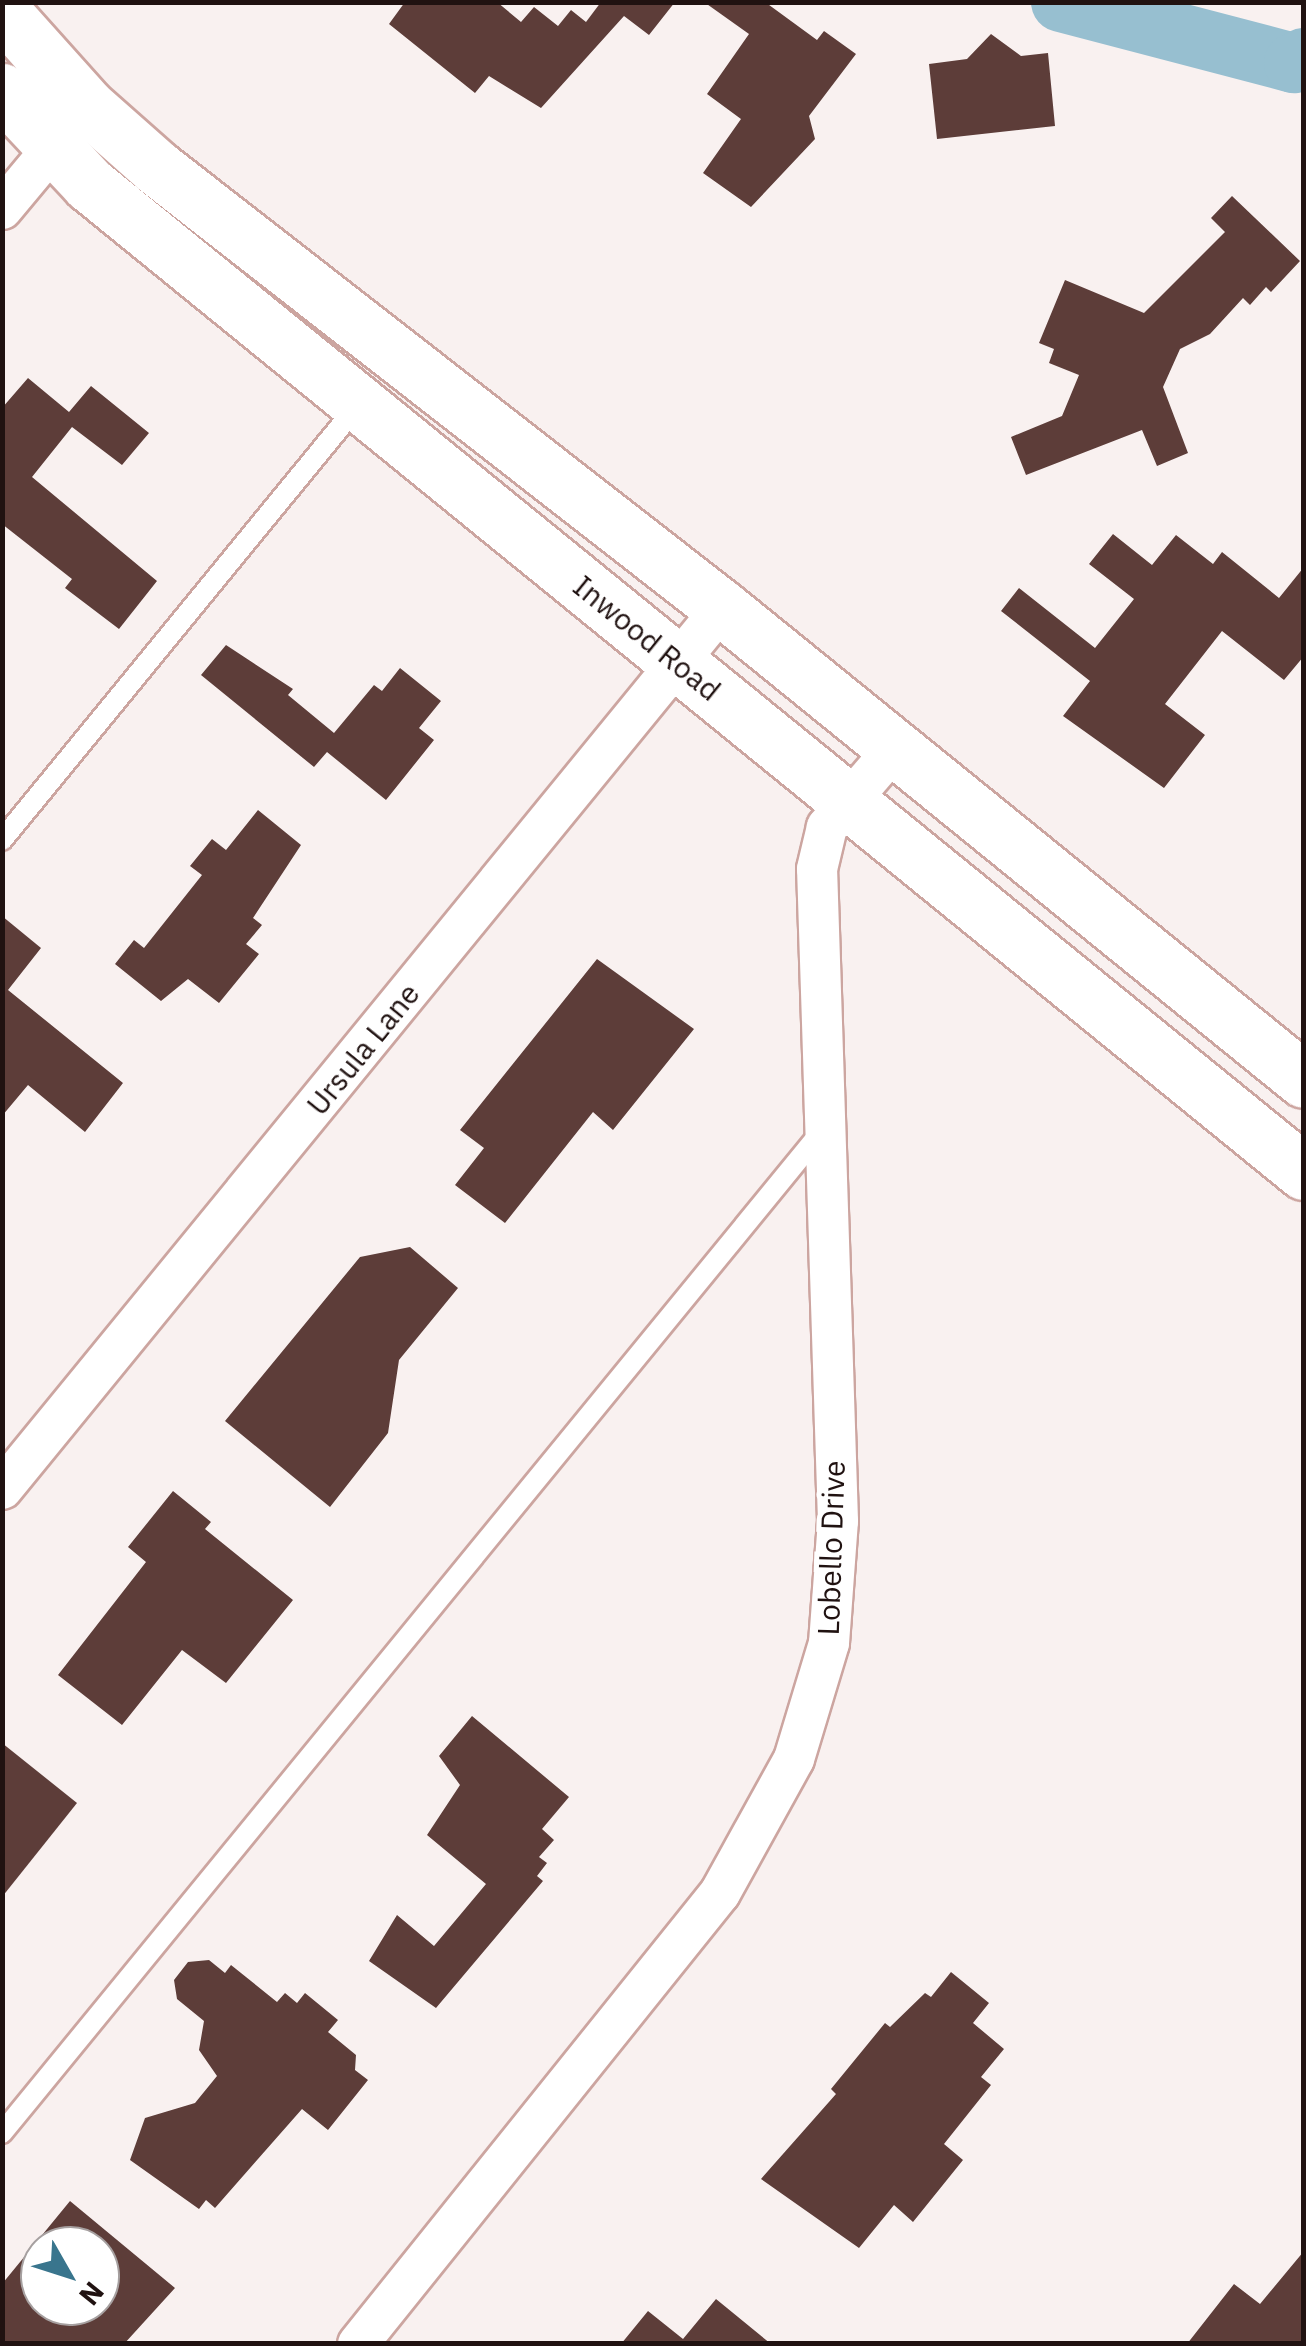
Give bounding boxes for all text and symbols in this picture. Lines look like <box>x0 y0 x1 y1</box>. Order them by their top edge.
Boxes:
street label: Inwood Road <box>566 568 728 708</box>
street label: Ursula Lane <box>299 976 427 1122</box>
street label: Lobello Drive <box>810 1460 852 1636</box>
north arrow <box>20 2226 120 2326</box>
text: N <box>71 2274 113 2313</box>

